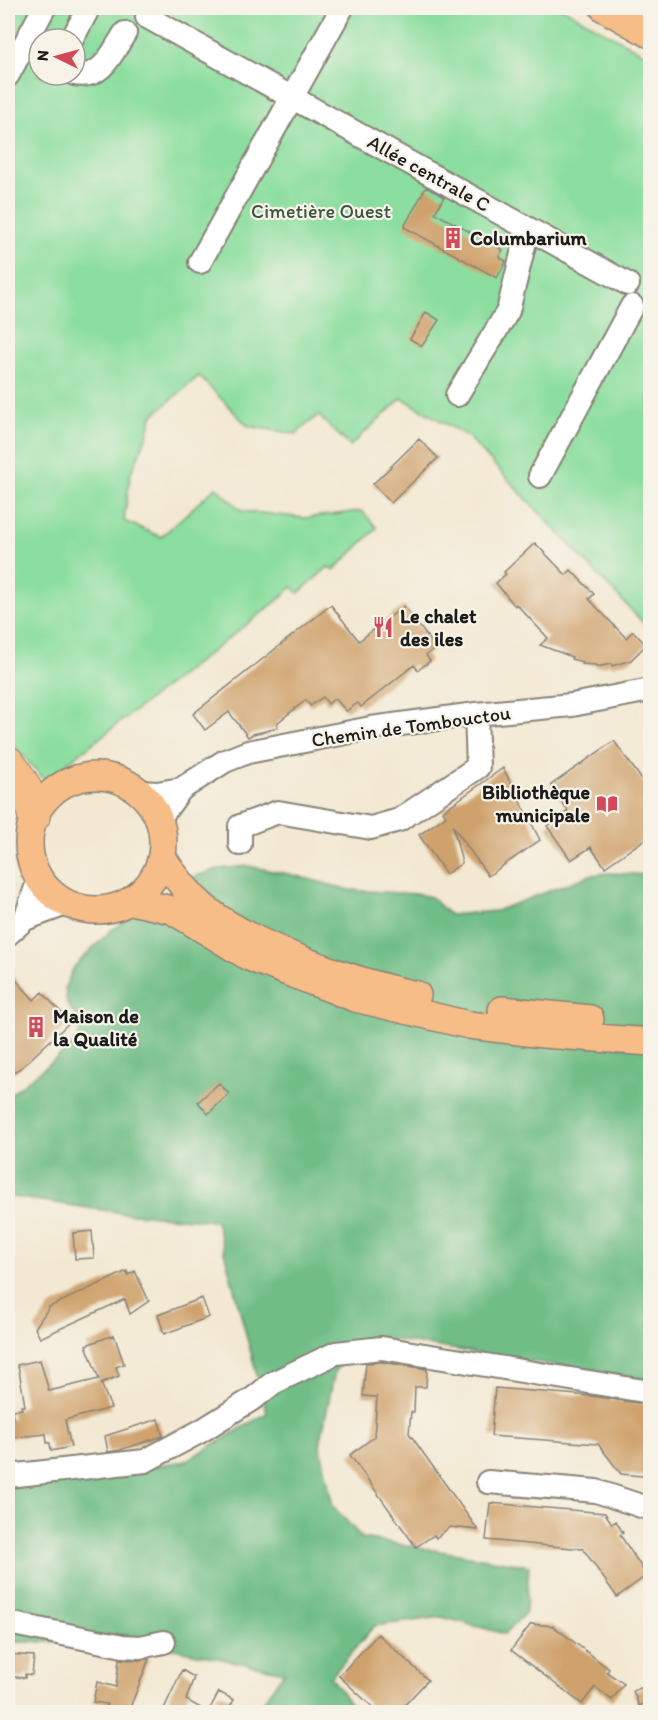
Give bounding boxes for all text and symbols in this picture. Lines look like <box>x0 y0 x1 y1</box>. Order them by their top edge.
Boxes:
north arrow <box>27 27 87 87</box>
text: N <box>33 50 52 62</box>
street label: Allée centrale C <box>364 129 495 217</box>
park label: Cimetière Ouest <box>251 199 391 223</box>
building icon: Columbarium <box>441 226 465 250</box>
place label: Columbarium <box>470 226 588 250</box>
place label: Le chalet des iles <box>400 604 477 651</box>
restaurant icon: Le chalet des iles <box>371 615 395 639</box>
street label: Chemin de Tombouctou <box>310 700 512 752</box>
place label: Bibliothèque municipale <box>482 780 590 828</box>
library icon: Bibliothèque municipale <box>595 792 619 816</box>
place label: Maison de la Qualité <box>53 1004 139 1051</box>
building icon: Maison de la Qualité <box>24 1015 48 1039</box>

